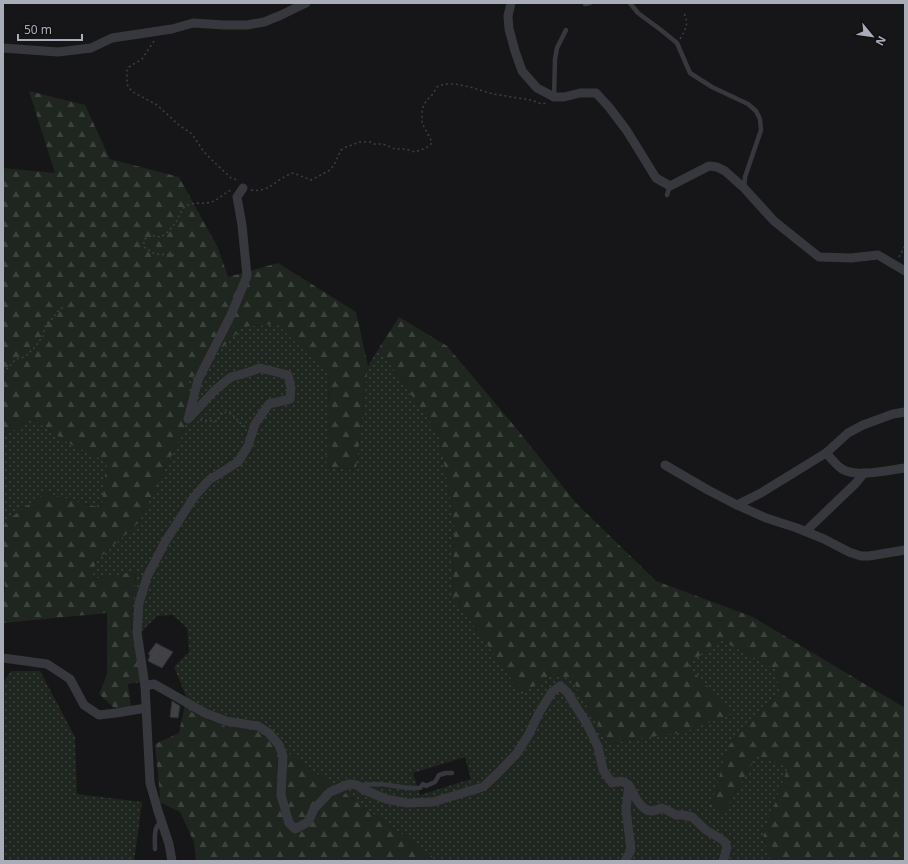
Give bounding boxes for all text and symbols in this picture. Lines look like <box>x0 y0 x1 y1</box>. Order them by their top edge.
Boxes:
scale bar <box>18 16 82 42</box>
north arrow <box>852 16 892 56</box>
text: 50 m <box>24 21 52 38</box>
text: N <box>872 34 890 49</box>

